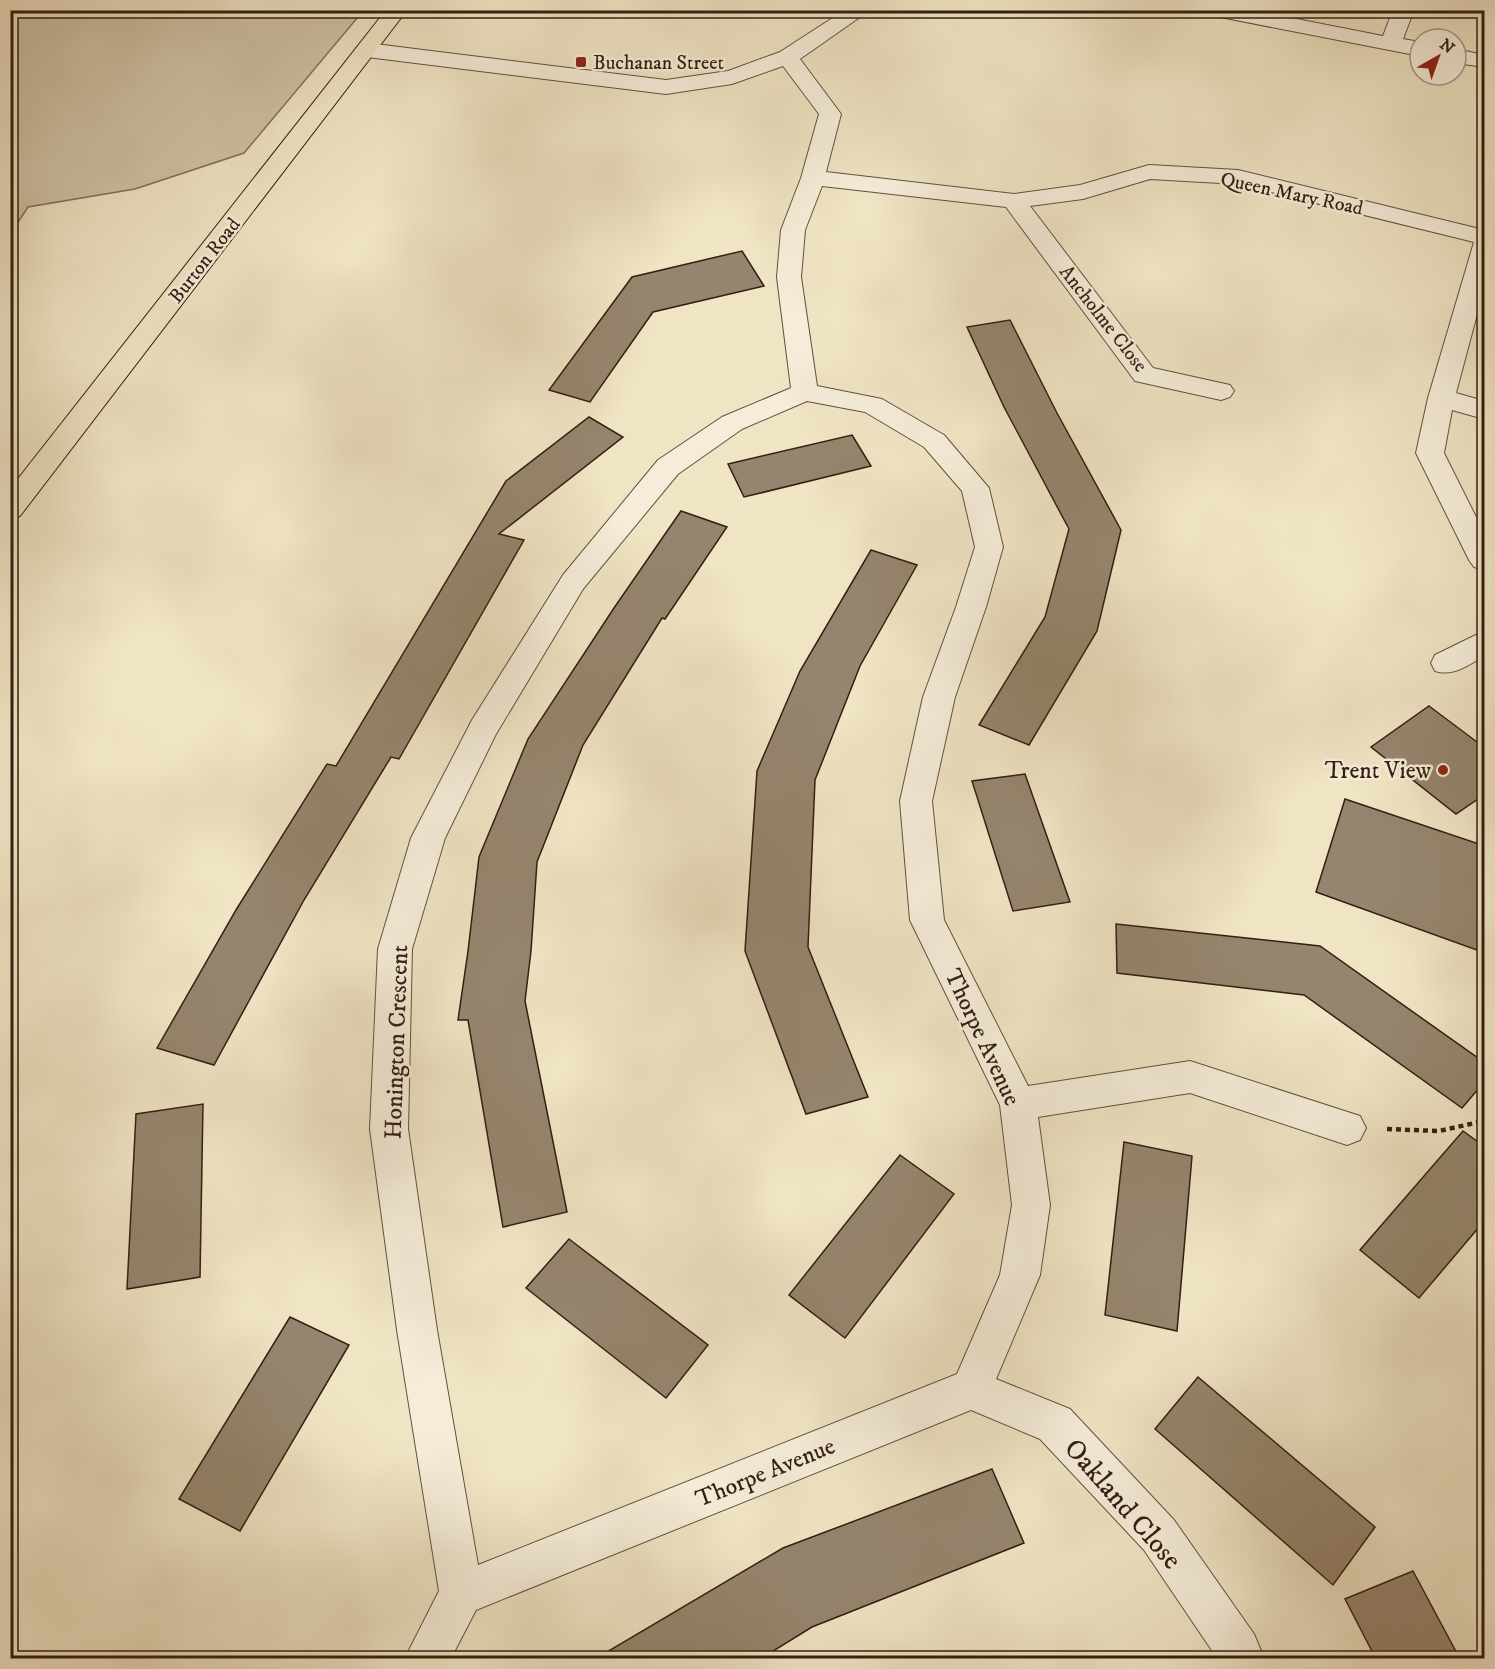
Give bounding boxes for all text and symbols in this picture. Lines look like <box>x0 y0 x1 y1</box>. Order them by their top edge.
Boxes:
north arrow <box>1408 27 1468 87</box>
text: N <box>1436 34 1458 58</box>
place label: Buchanan Street <box>593 51 724 76</box>
marker: Buchanan Street <box>574 55 588 69</box>
street label: Queen Mary Road <box>1218 167 1365 222</box>
street label: Burton Road <box>164 213 246 309</box>
street label: Ancholme Close <box>1053 260 1152 378</box>
place label: Trent View <box>1325 756 1432 786</box>
marker: Trent View <box>1436 763 1450 777</box>
street label: Honington Crescent <box>379 944 415 1140</box>
street label: Thorpe Avenue <box>937 964 1027 1111</box>
street label: Thorpe Avenue <box>691 1431 839 1514</box>
street label: Oakland Close <box>1057 1431 1189 1577</box>

